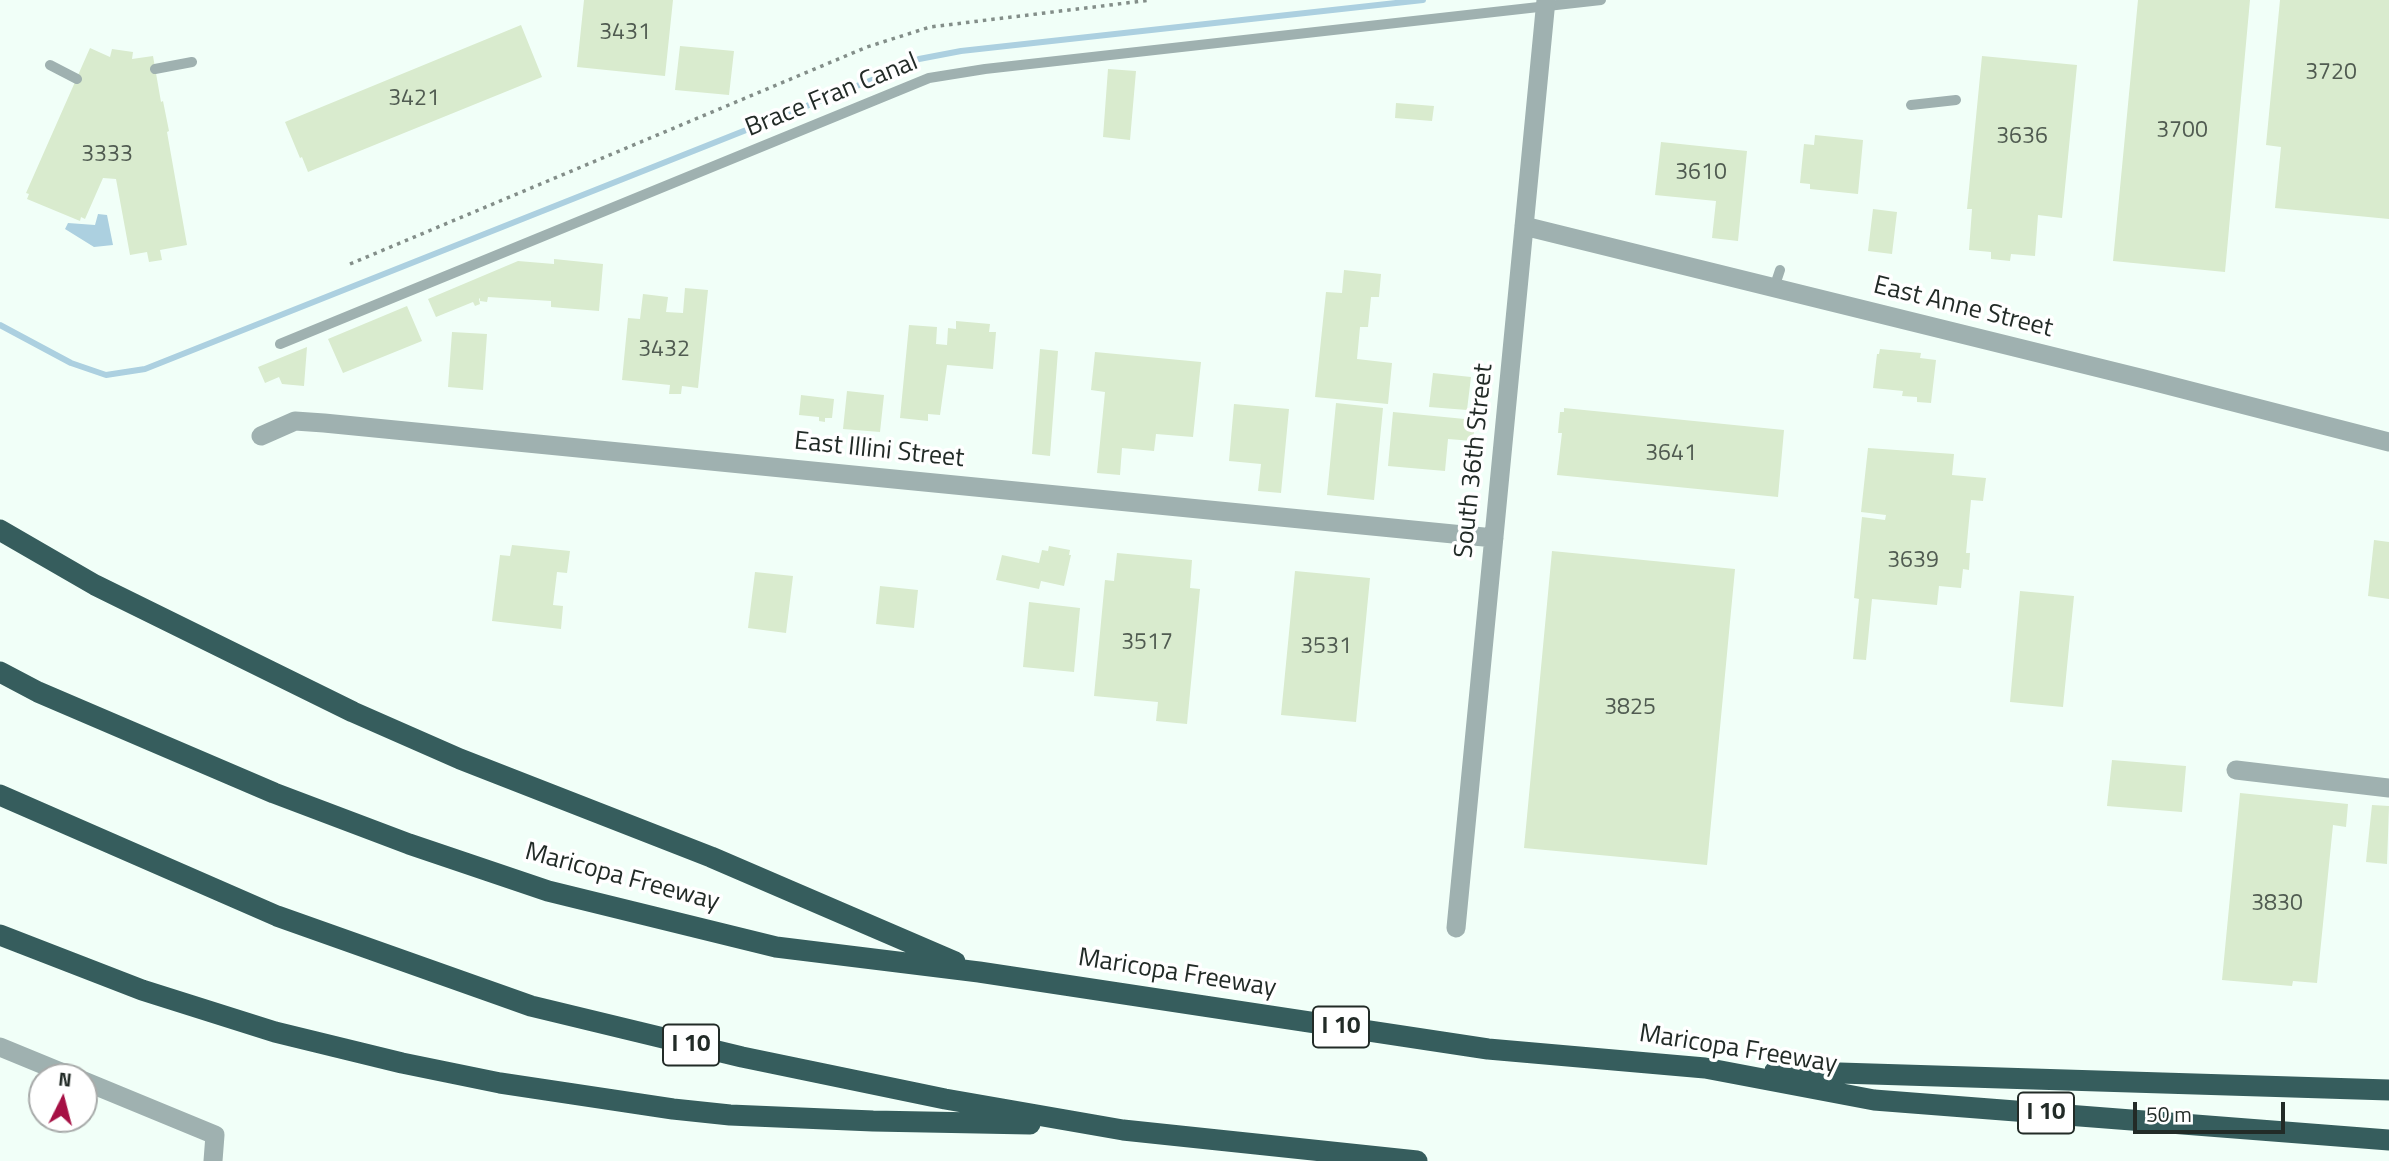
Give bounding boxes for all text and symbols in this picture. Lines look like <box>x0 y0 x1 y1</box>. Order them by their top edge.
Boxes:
house number: 3431 <box>599 19 651 47</box>
street label: Brace Fran Canal <box>741 47 923 145</box>
house number: 3720 <box>2305 59 2357 87</box>
house number: 3421 <box>388 85 440 113</box>
house number: 3700 <box>2156 117 2208 145</box>
house number: 3636 <box>1996 123 2048 151</box>
house number: 3333 <box>81 141 133 169</box>
house number: 3610 <box>1675 159 1727 187</box>
street label: East Anne Street <box>1870 271 2056 345</box>
house number: 3432 <box>638 336 690 364</box>
street label: South 36th Street <box>1449 362 1501 560</box>
street label: East Illini Street <box>792 427 966 475</box>
house number: 3641 <box>1645 440 1697 468</box>
house number: 3639 <box>1887 547 1939 575</box>
house number: 3517 <box>1121 629 1173 657</box>
house number: 3531 <box>1300 633 1352 661</box>
house number: 3825 <box>1604 694 1656 722</box>
street label: Maricopa Freeway <box>521 837 723 919</box>
house number: 3830 <box>2251 890 2303 918</box>
street label: Maricopa Freeway <box>1076 943 1278 1005</box>
road number: I 10 <box>1313 1007 1369 1048</box>
street label: Maricopa Freeway <box>1637 1019 1839 1081</box>
road number: I 10 <box>663 1024 719 1065</box>
north arrow <box>28 1063 98 1133</box>
text: N <box>57 1063 73 1094</box>
scale bar <box>2137 1088 2289 1132</box>
road number: I 10 <box>2018 1092 2074 1134</box>
text: 50 m <box>2146 1098 2192 1130</box>

